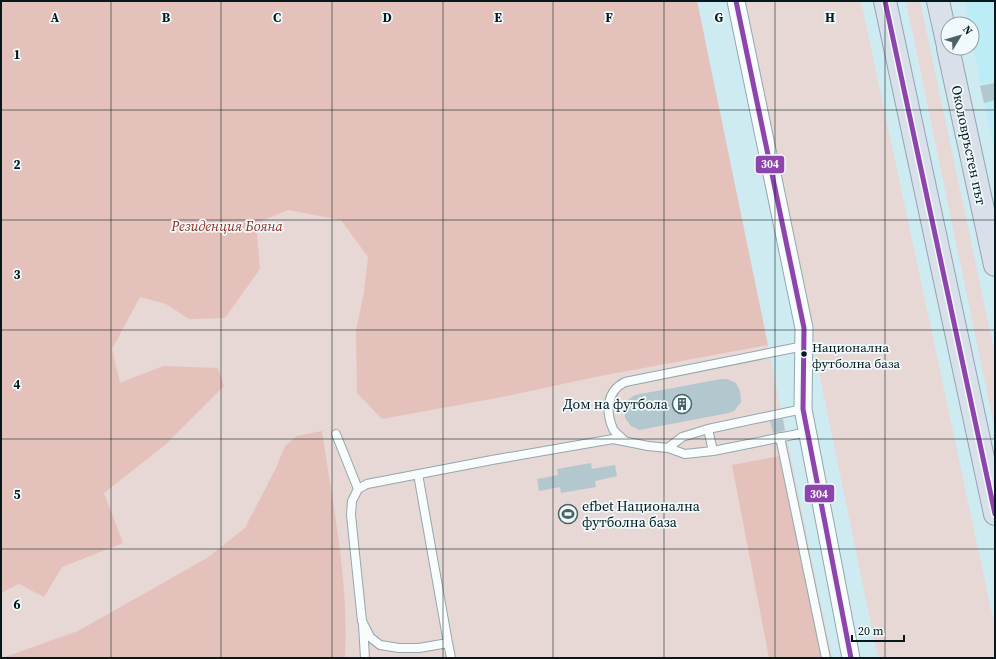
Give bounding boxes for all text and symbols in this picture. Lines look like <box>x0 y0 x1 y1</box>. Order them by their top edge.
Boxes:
text: A <box>51 9 60 26</box>
text: B <box>162 9 171 26</box>
text: C <box>273 9 281 26</box>
text: D <box>382 9 392 26</box>
text: E <box>494 9 502 26</box>
text: F <box>605 9 613 26</box>
text: G <box>715 9 724 26</box>
text: H <box>825 9 835 26</box>
north arrow <box>940 16 980 56</box>
text: N <box>959 22 976 38</box>
text: 1 <box>13 46 21 63</box>
street label: Околовръстен път <box>947 83 992 207</box>
line badge: 304 <box>755 155 785 174</box>
text: 2 <box>13 156 21 173</box>
text: 304 <box>761 157 779 172</box>
park label: Резиденция Бояна <box>170 216 284 236</box>
text: 3 <box>13 266 21 283</box>
place label: Национална футболна база <box>812 339 901 372</box>
marker: Национална футболна база <box>799 349 809 359</box>
text: 4 <box>13 376 21 393</box>
building icon: Дом на футбола <box>671 393 693 415</box>
place label: Дом на футбола <box>563 394 669 414</box>
line badge: 304 <box>804 484 835 503</box>
text: 5 <box>13 486 21 503</box>
text: 304 <box>810 487 828 502</box>
place label: efbet Национална футболна база <box>582 496 701 532</box>
sports icon: efbet Национална футболна база <box>557 503 579 525</box>
text: 6 <box>13 596 21 613</box>
scale bar <box>852 617 904 643</box>
text: 20 m <box>858 623 884 639</box>

